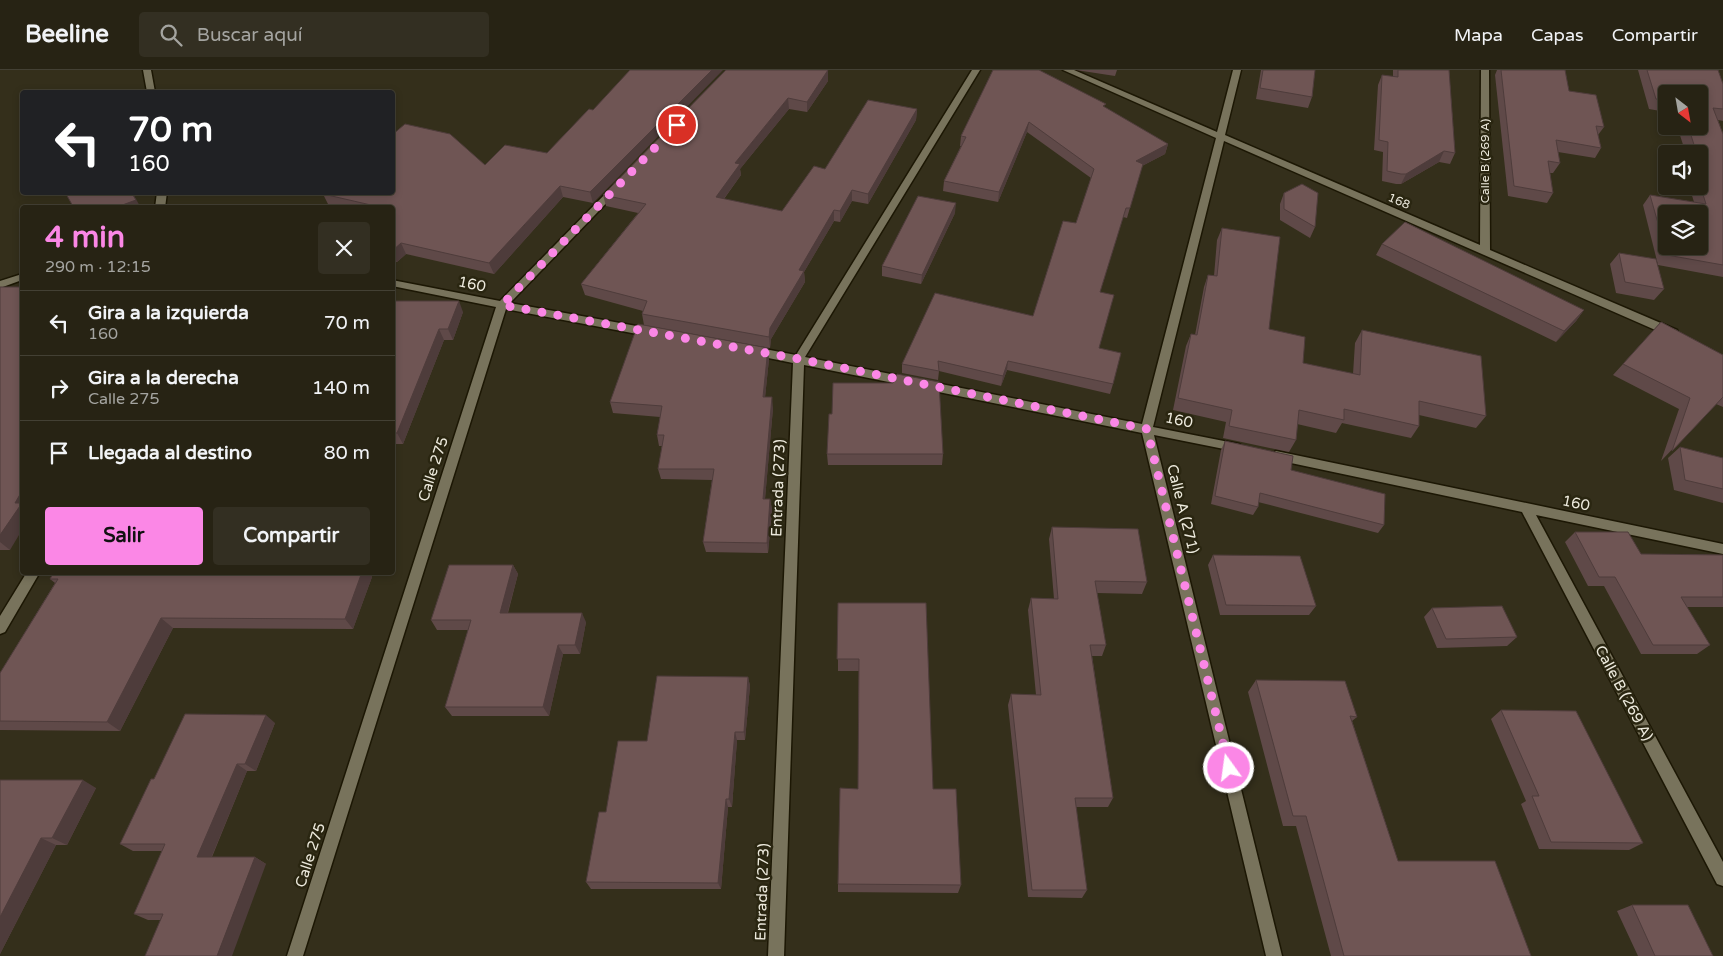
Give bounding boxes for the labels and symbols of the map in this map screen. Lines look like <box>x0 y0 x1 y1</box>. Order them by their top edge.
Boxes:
north arrow <box>1658 85 1708 135</box>
pin <box>656 104 698 146</box>
street label: Calle B (269 A) <box>1478 119 1492 203</box>
street label: 168 <box>1386 190 1412 212</box>
street label: 160 <box>456 272 488 296</box>
street label: 160 <box>1163 408 1195 432</box>
street label: Calle 275 <box>414 434 452 504</box>
street label: Entrada (273) <box>767 439 789 537</box>
street label: Calle A (271) <box>1163 462 1203 556</box>
street label: 160 <box>1560 491 1592 515</box>
street label: Calle B (269 A) <box>1591 642 1657 744</box>
position arrow <box>1202 741 1254 793</box>
street label: Calle 275 <box>291 820 329 890</box>
street label: Entrada (273) <box>751 843 773 941</box>

